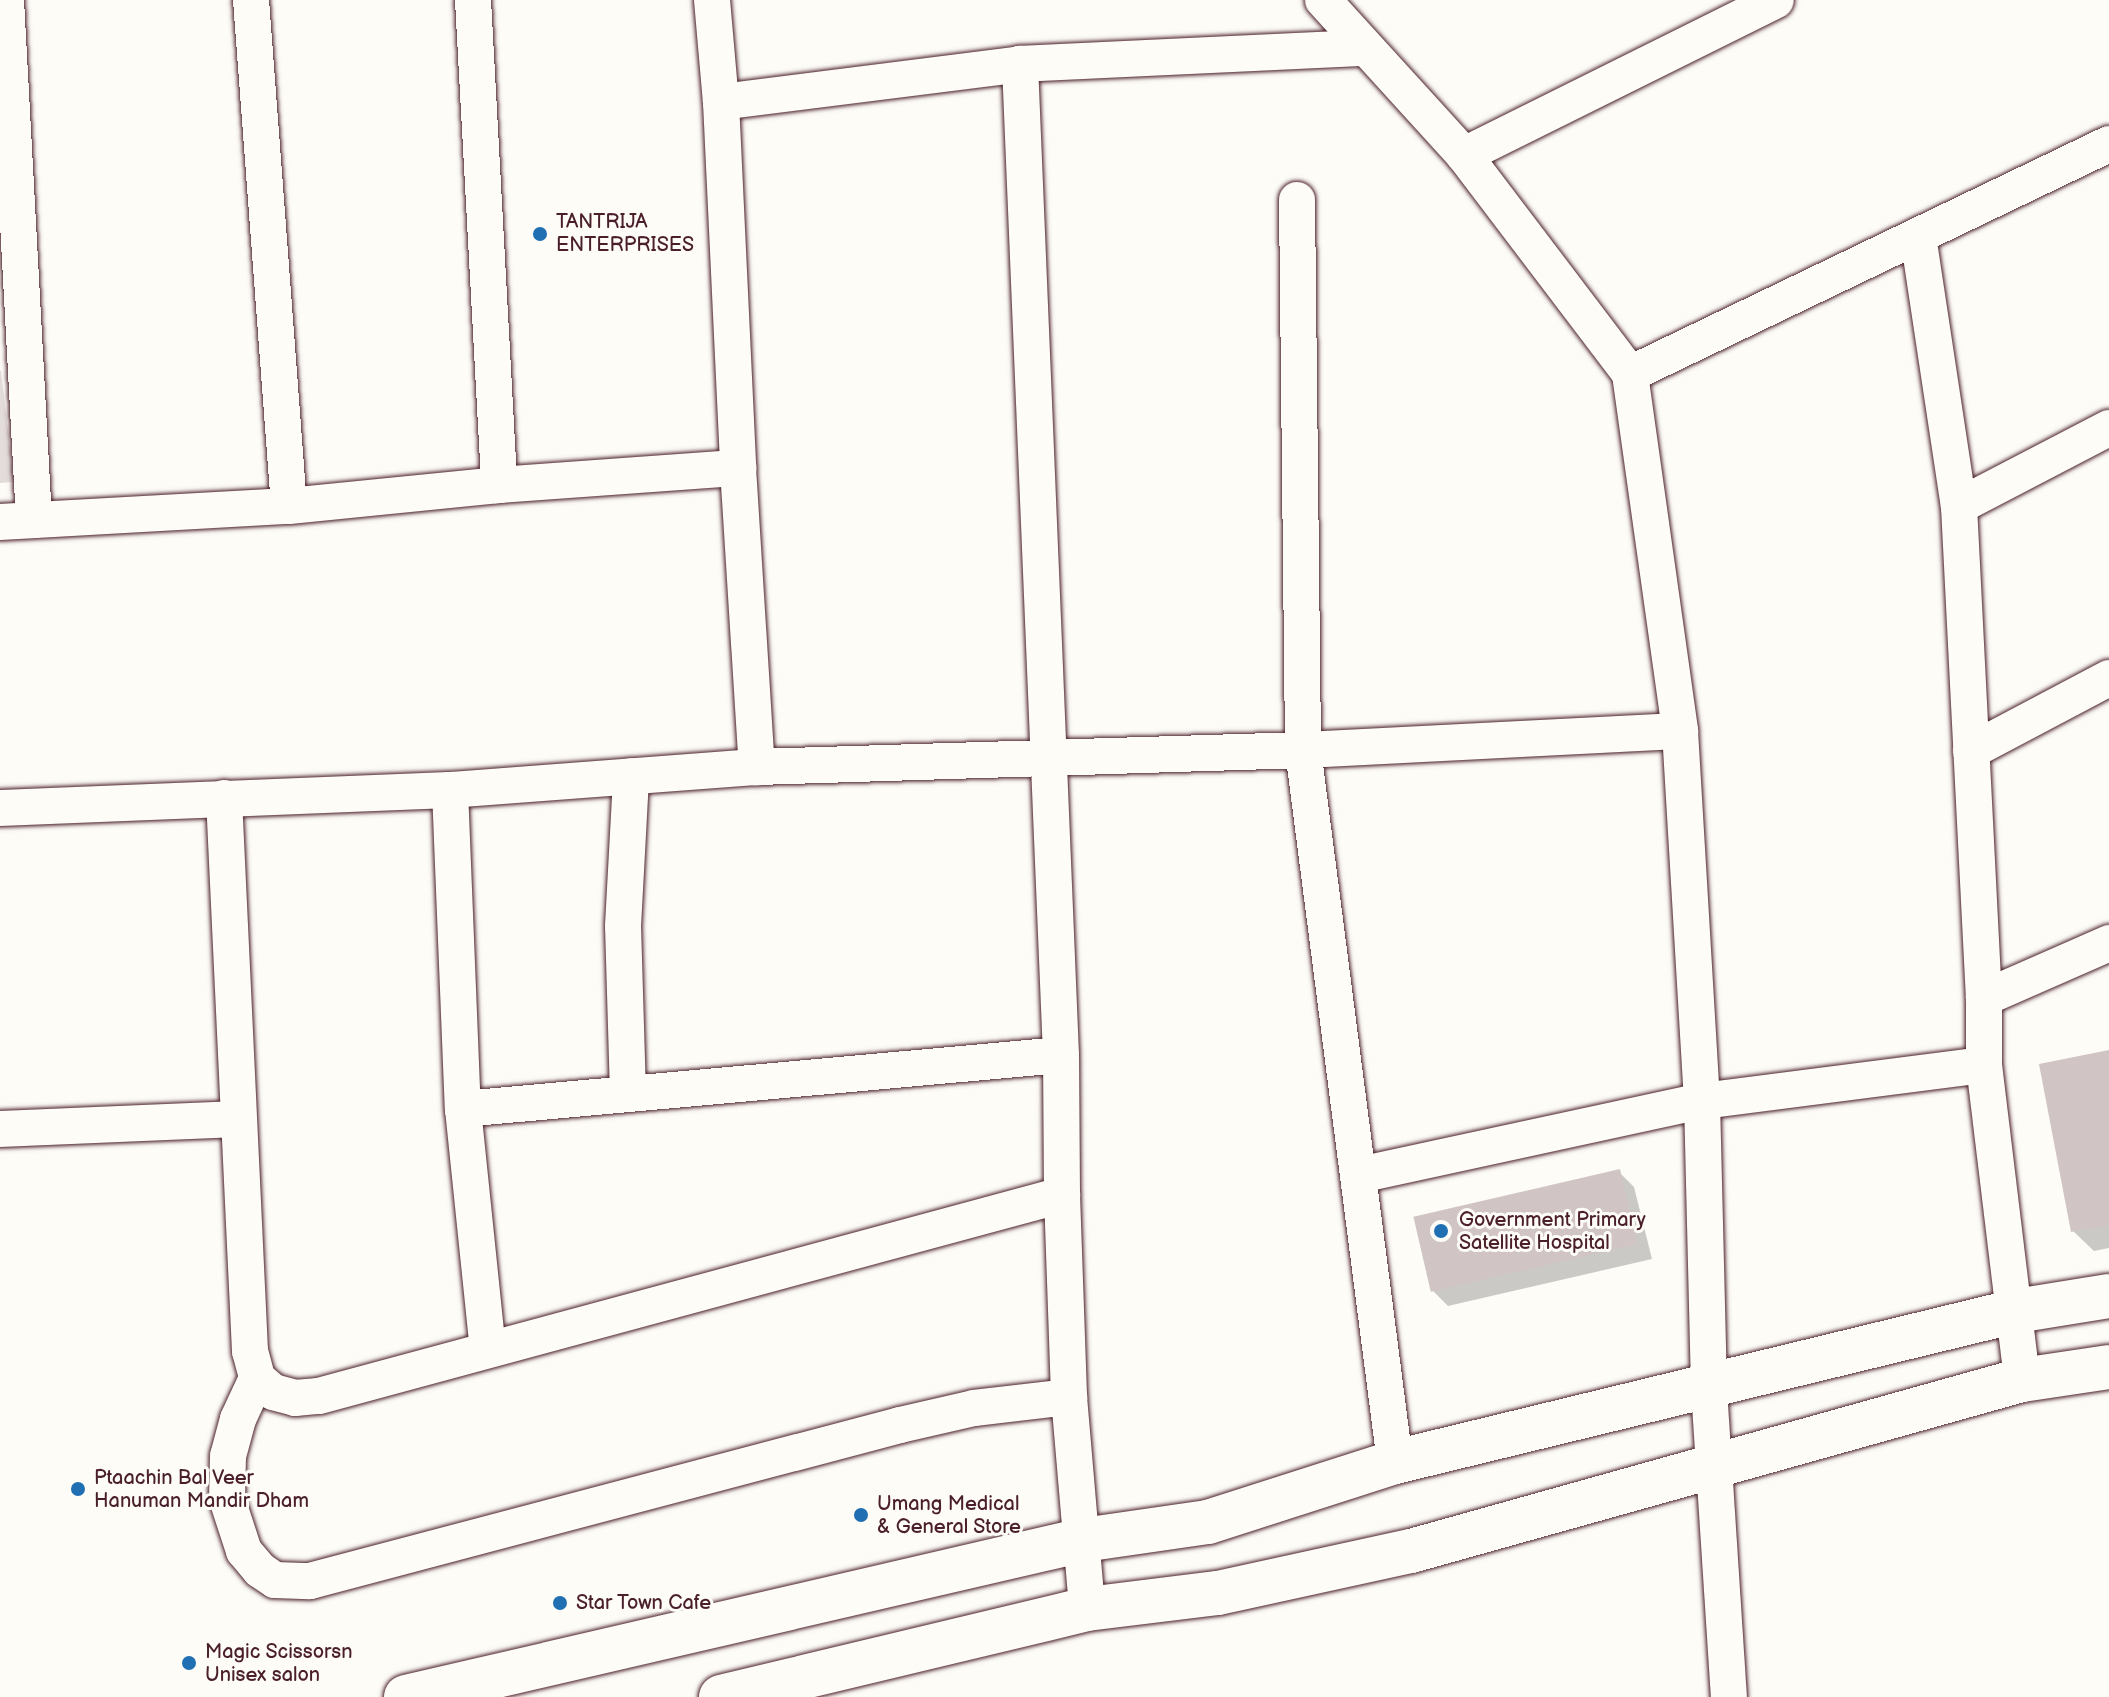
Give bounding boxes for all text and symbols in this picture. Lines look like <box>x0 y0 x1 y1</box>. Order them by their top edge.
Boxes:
place label: TANTRIJA ENTERPRISES <box>556 210 694 257</box>
marker: TANTRIJA ENTERPRISES <box>531 225 549 243</box>
place label: Government Primary Satellite Hospital <box>1459 1208 1646 1255</box>
marker: Government Primary Satellite Hospital <box>1430 1220 1452 1242</box>
place label: Ptaachin Bal Veer Hanuman Mandir Dham <box>94 1466 309 1513</box>
marker: Ptaachin Bal Veer Hanuman Mandir Dham <box>69 1480 87 1498</box>
place label: Umang Medical & General Store <box>877 1492 1021 1539</box>
marker: Umang Medical & General Store <box>852 1506 870 1524</box>
place label: Star Town Cafe <box>576 1591 712 1615</box>
marker: Star Town Cafe <box>551 1594 569 1612</box>
place label: Magic Scissorsn Unisex salon <box>205 1640 353 1687</box>
marker: Magic Scissorsn Unisex salon <box>180 1654 198 1672</box>

